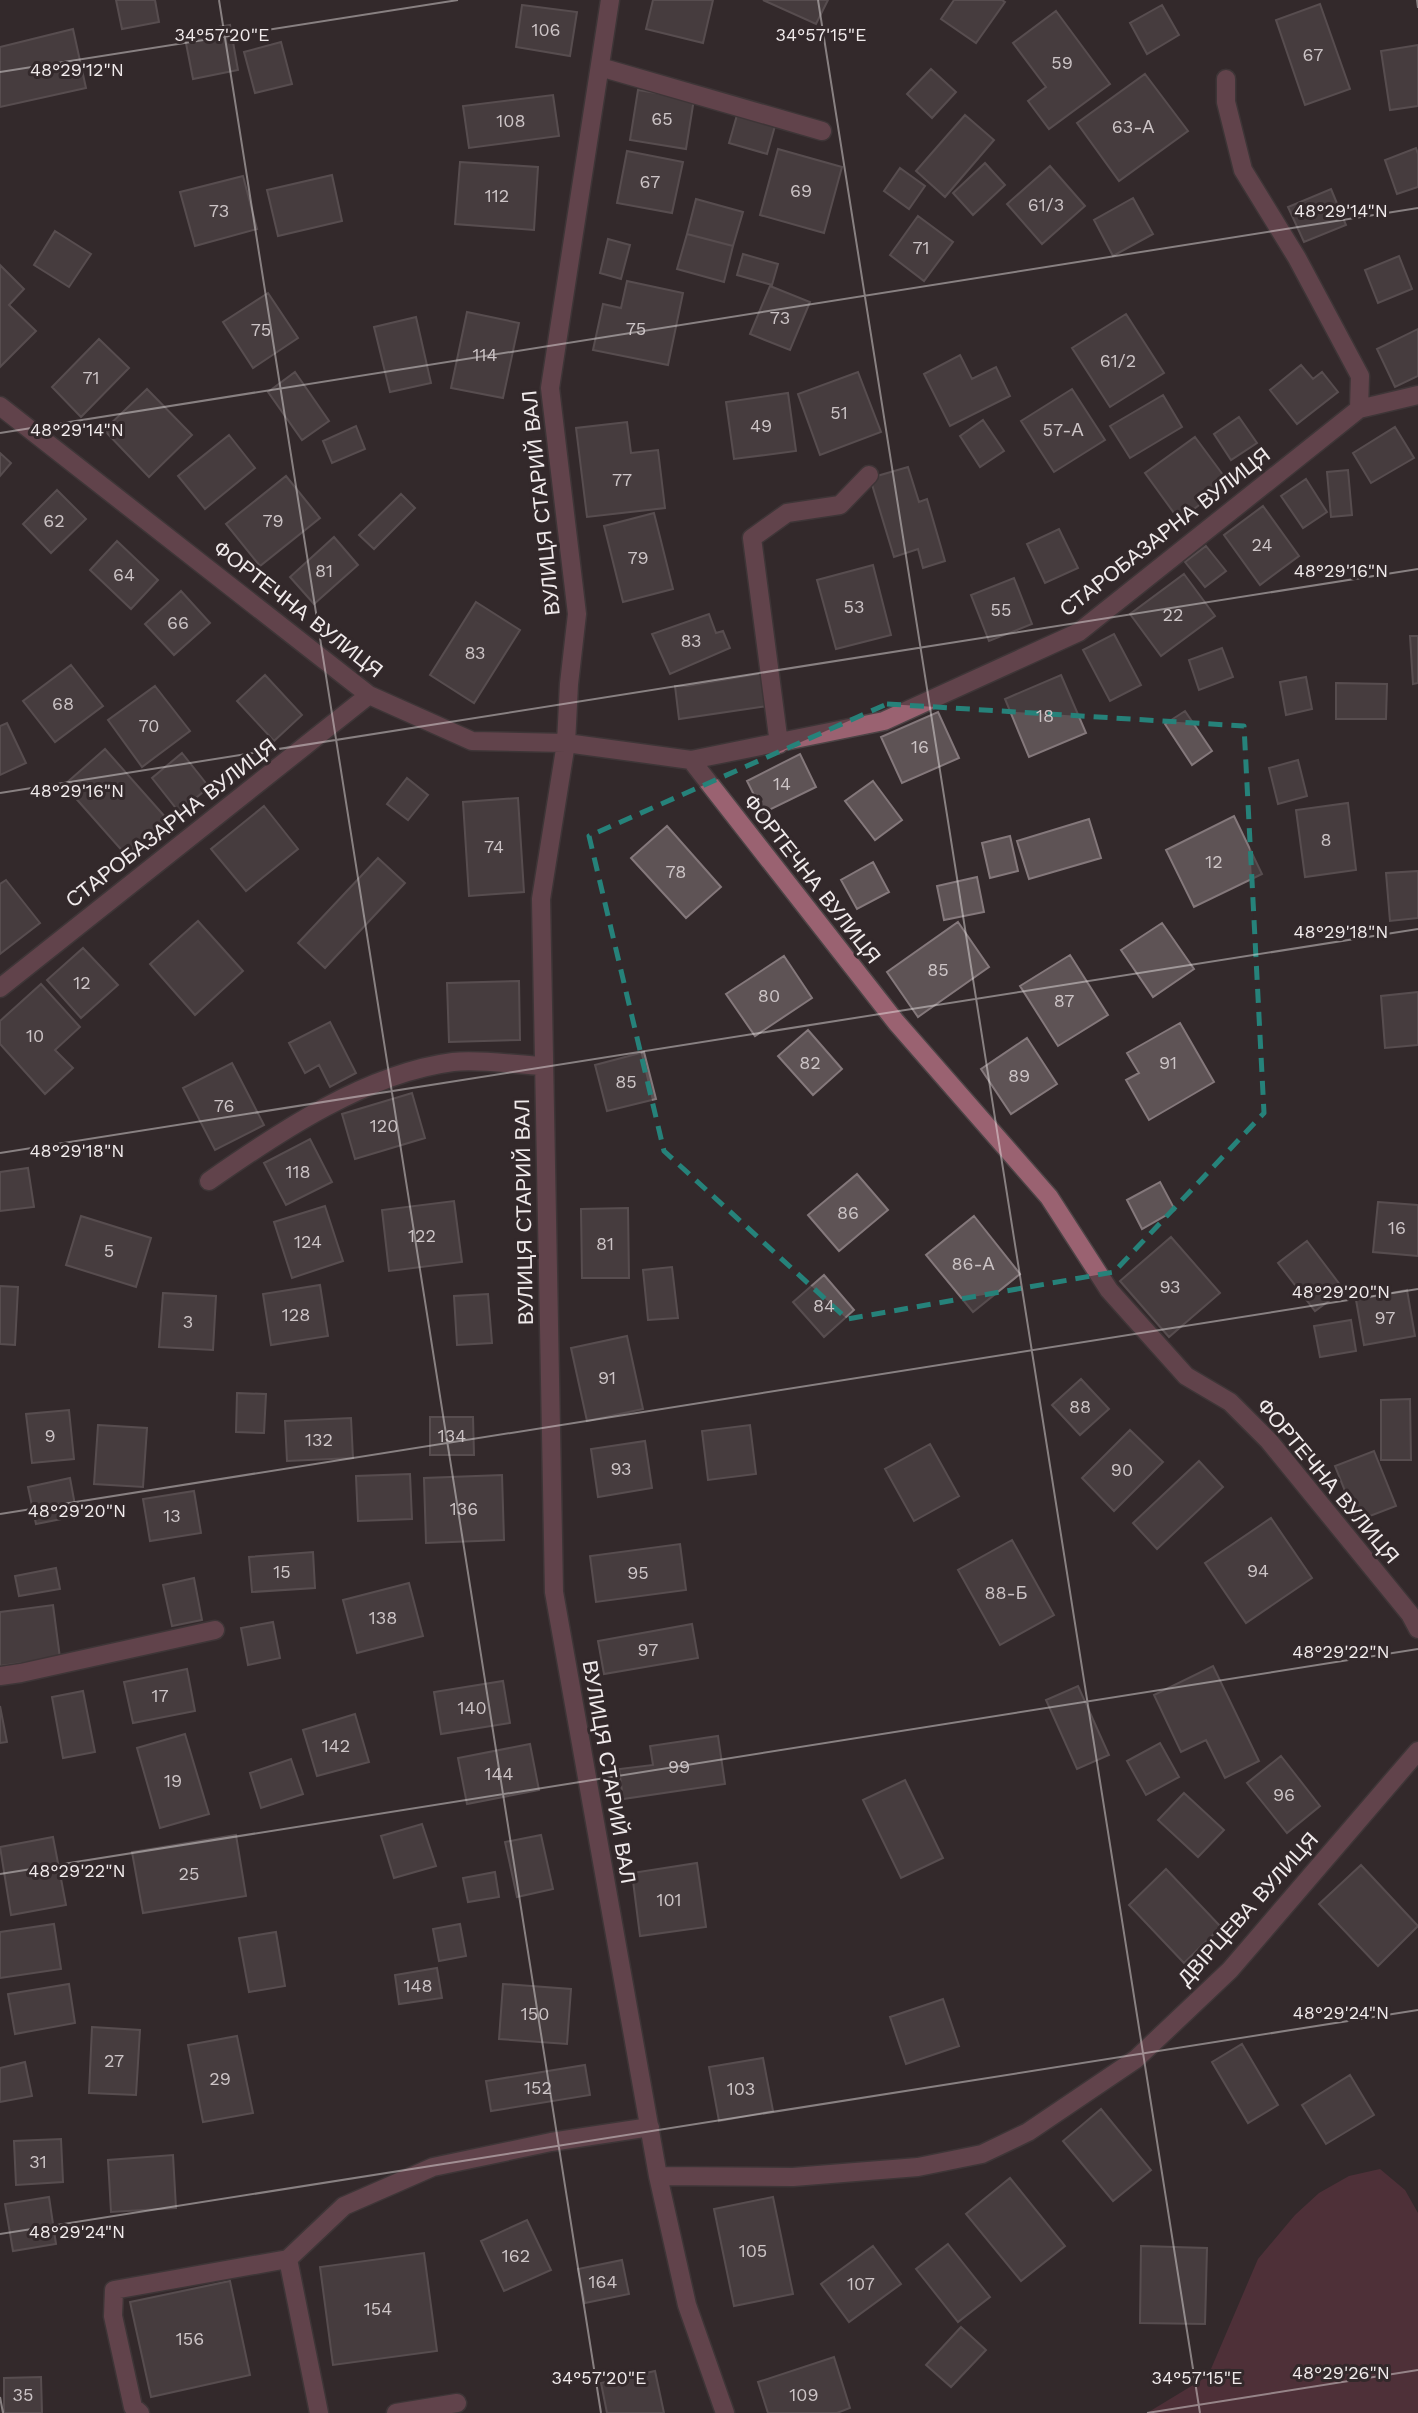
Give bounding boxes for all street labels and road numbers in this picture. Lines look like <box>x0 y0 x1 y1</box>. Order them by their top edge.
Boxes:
street label: ВУЛИЦЯ СТАРИЙ ВАЛ <box>516 389 565 617</box>
street label: СТАРОБАЗАРНА ВУЛИЦЯ <box>1054 442 1275 622</box>
street label: ФОРТЕЧНА ВУЛИЦЯ <box>209 535 388 683</box>
street label: СТАРОБАЗАРНА ВУЛИЦЯ <box>60 733 281 913</box>
street label: ФОРТЕЧНА ВУЛИЦЯ <box>738 789 886 968</box>
street label: ВУЛИЦЯ СТАРИЙ ВАЛ <box>509 1099 538 1325</box>
street label: ФОРТЕЧНА ВУЛИЦЯ <box>1252 1393 1405 1568</box>
street label: ВУЛИЦЯ СТАРИЙ ВАЛ <box>578 1658 641 1885</box>
street label: ДВІРЦЕВА ВУЛИЦЯ <box>1172 1827 1323 1990</box>

